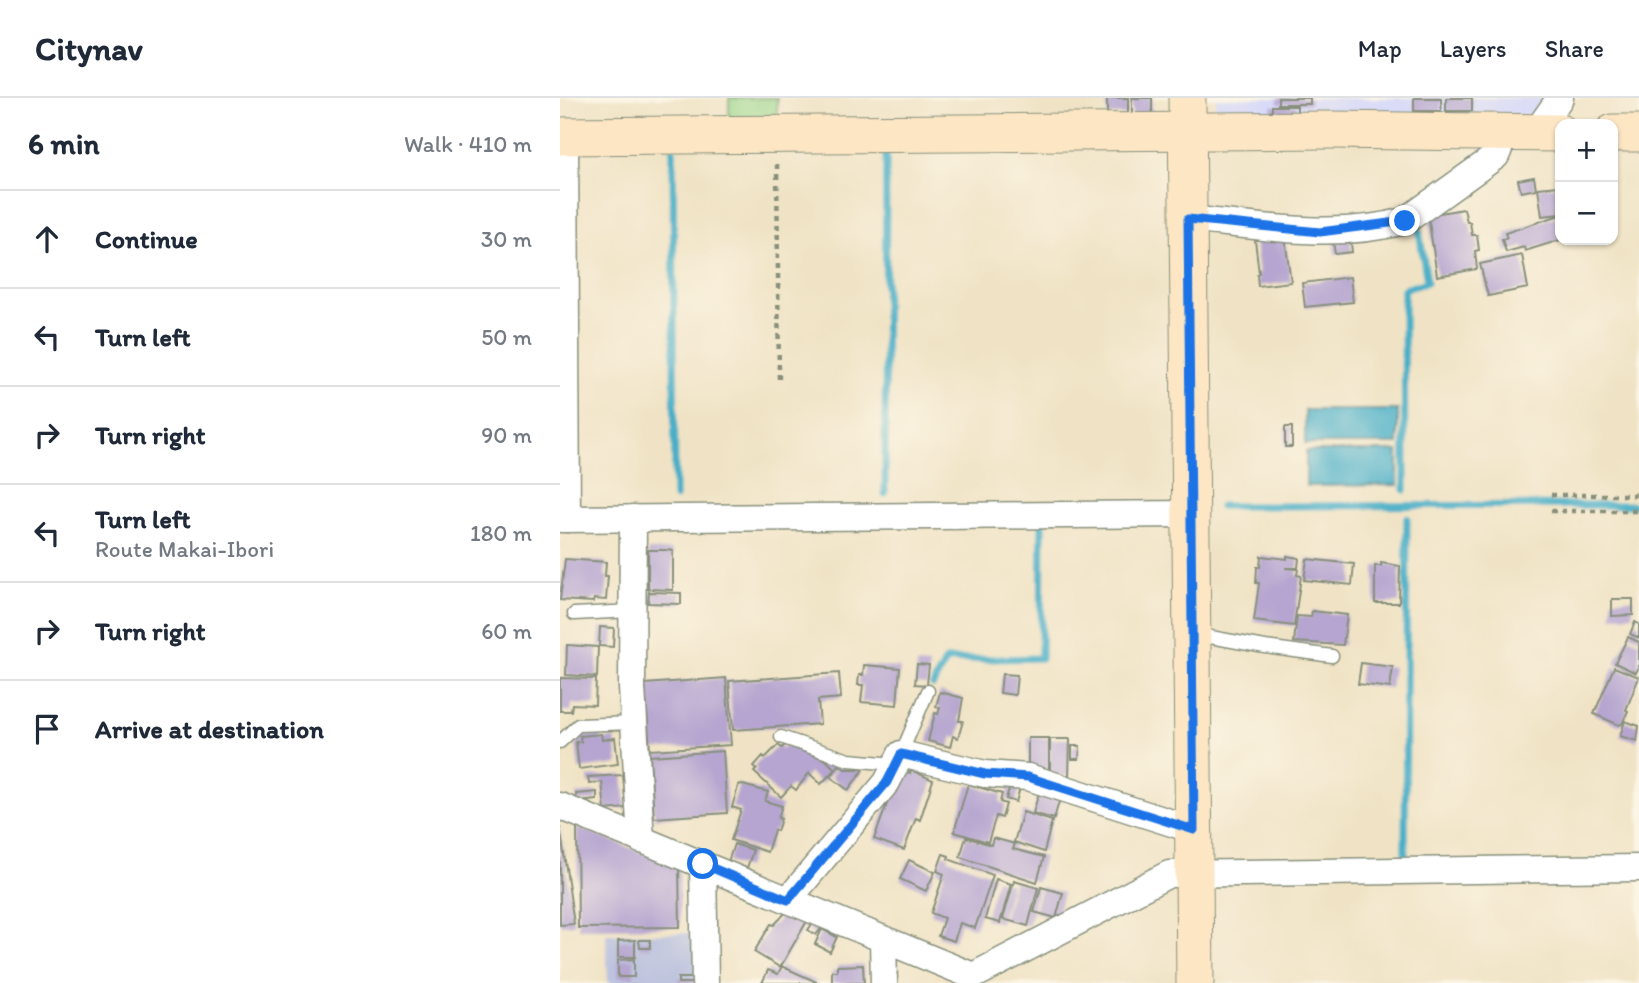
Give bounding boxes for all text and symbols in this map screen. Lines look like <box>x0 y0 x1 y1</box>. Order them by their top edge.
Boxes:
text: Citynav <box>35 29 143 68</box>
text: Map <box>1358 34 1402 63</box>
text: Layers <box>1440 34 1507 63</box>
text: Share <box>1545 34 1604 63</box>
map controls <box>1555 119 1618 245</box>
button: + <box>1555 119 1618 182</box>
text: 6 min <box>28 125 100 162</box>
text: Walk · 410 m <box>404 130 532 158</box>
button: − <box>1555 182 1618 245</box>
route end <box>1389 205 1420 236</box>
icon: ahead <box>28 220 66 258</box>
text: Continue <box>95 223 198 255</box>
text: 30 m <box>481 225 532 253</box>
icon: left <box>28 318 66 356</box>
text: Turn left <box>95 321 191 353</box>
text: 50 m <box>481 323 532 351</box>
icon: right <box>28 416 66 454</box>
text: Turn right <box>95 419 206 451</box>
text: 90 m <box>481 421 532 449</box>
text: Turn left <box>95 503 191 535</box>
icon: left <box>28 514 66 552</box>
text: 180 m <box>470 519 532 547</box>
text: Route Makai-Ibori <box>95 535 274 563</box>
icon: right <box>28 612 66 650</box>
text: Turn right <box>95 615 206 647</box>
text: 60 m <box>481 617 532 645</box>
icon: arrive <box>28 710 66 748</box>
text: Arrive at destination <box>95 713 324 745</box>
route start <box>687 848 718 879</box>

